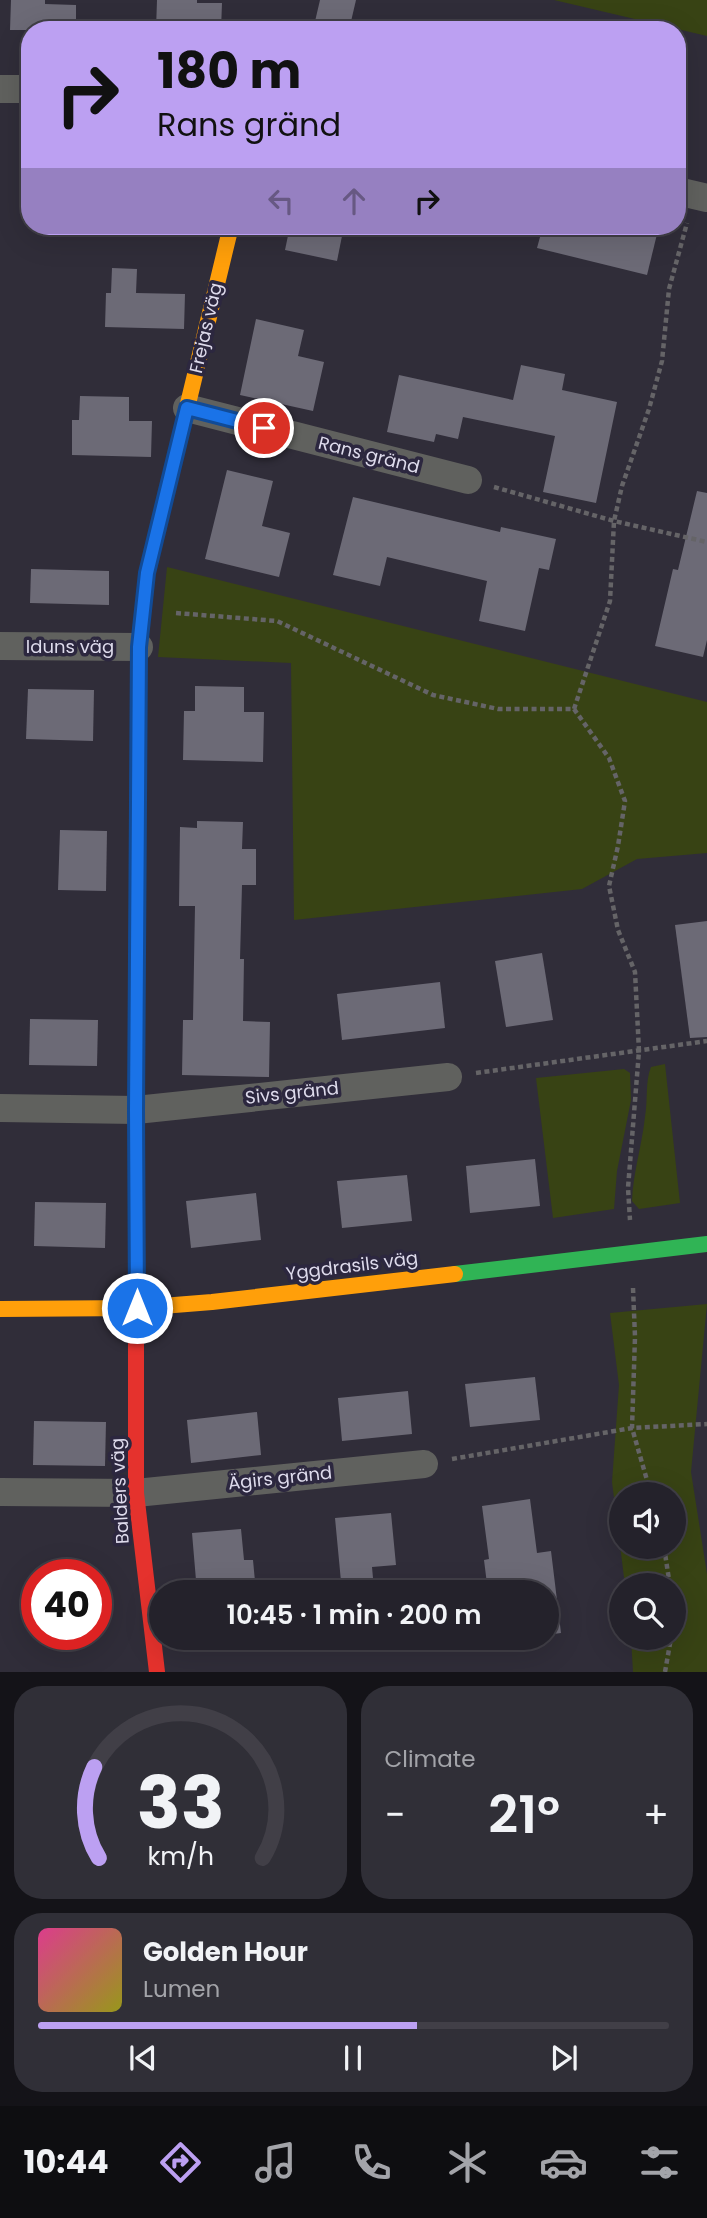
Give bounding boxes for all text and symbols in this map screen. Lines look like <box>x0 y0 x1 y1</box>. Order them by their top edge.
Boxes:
text: 180 m <box>157 37 301 105</box>
icon: right <box>42 49 133 140</box>
text: Rans gränd <box>157 102 341 147</box>
icon: left <box>262 182 300 220</box>
icon: ahead <box>335 182 373 220</box>
icon: right <box>408 182 446 220</box>
street label: Frejas väg <box>183 280 228 376</box>
pin <box>234 398 294 458</box>
icon: arrive <box>245 409 283 447</box>
street label: Rans gränd <box>316 430 422 479</box>
street label: Iduns väg <box>26 634 114 659</box>
street label: Sivs gränd <box>244 1075 340 1110</box>
street label: Yggdrasils väg <box>285 1245 419 1286</box>
position arrow <box>100 1271 174 1345</box>
street label: Balders väg <box>104 1437 135 1545</box>
street label: Ägirs gränd <box>227 1460 333 1495</box>
map controls <box>609 1482 686 1650</box>
button: sound <box>609 1482 686 1559</box>
speed limit sign: 40 <box>21 1559 112 1650</box>
button: search <box>609 1573 686 1650</box>
text: 10:45 · 1 min · 200 m <box>227 1597 481 1633</box>
text: Climate <box>385 1743 475 1775</box>
text: 33 <box>136 1753 224 1854</box>
text: 21° <box>488 1778 560 1851</box>
text: − <box>385 1788 405 1841</box>
text: + <box>643 1788 669 1841</box>
text: km/h <box>147 1839 214 1874</box>
text: Golden Hour <box>143 1934 308 1970</box>
text: Lumen <box>143 1973 220 2005</box>
icon: previous <box>124 2039 162 2077</box>
icon: pause <box>334 2039 372 2077</box>
icon: next <box>545 2039 583 2077</box>
icon: directions <box>156 2138 205 2187</box>
icon: music <box>251 2138 300 2187</box>
icon: phone <box>347 2138 396 2187</box>
icon: climate <box>443 2138 492 2187</box>
icon: car <box>539 2138 588 2187</box>
icon: filters <box>635 2138 684 2187</box>
text: 10:44 <box>23 2139 109 2184</box>

